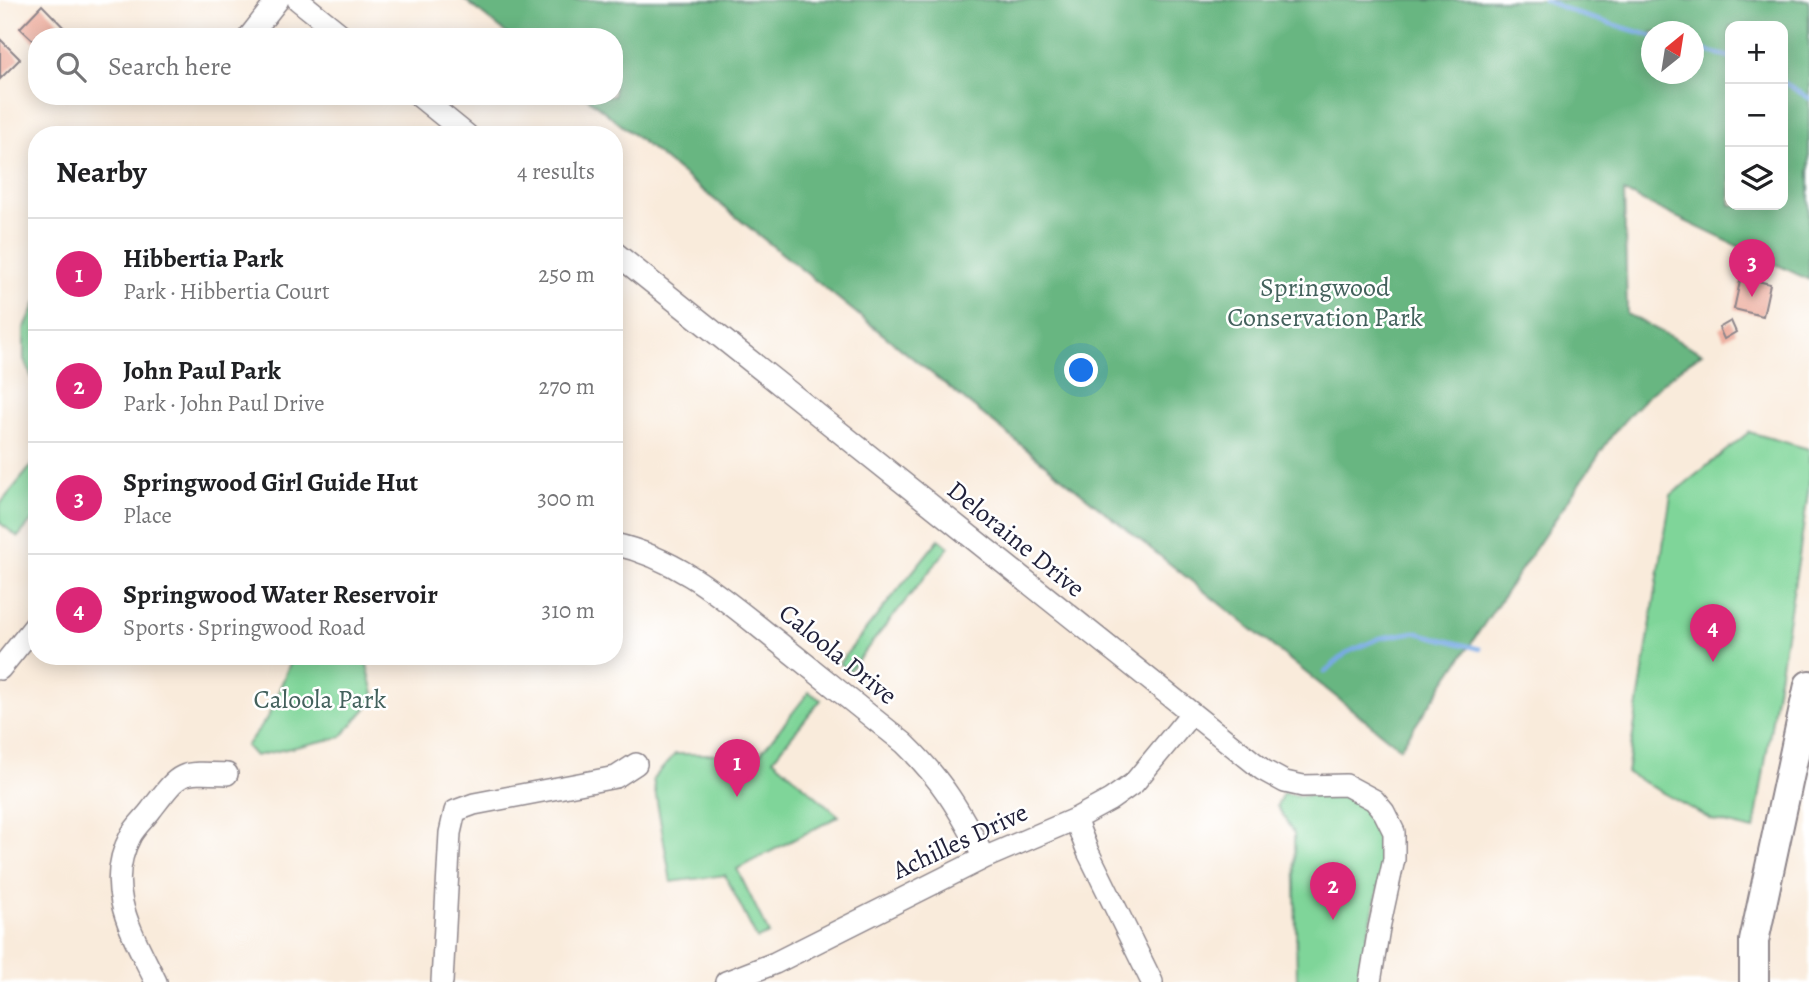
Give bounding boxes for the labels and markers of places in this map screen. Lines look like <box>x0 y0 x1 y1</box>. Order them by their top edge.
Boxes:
pin: 3 <box>1729 239 1775 297</box>
pin: 4 <box>1690 604 1736 662</box>
pin: 1 <box>714 739 760 797</box>
pin: 2 <box>1310 862 1356 920</box>

